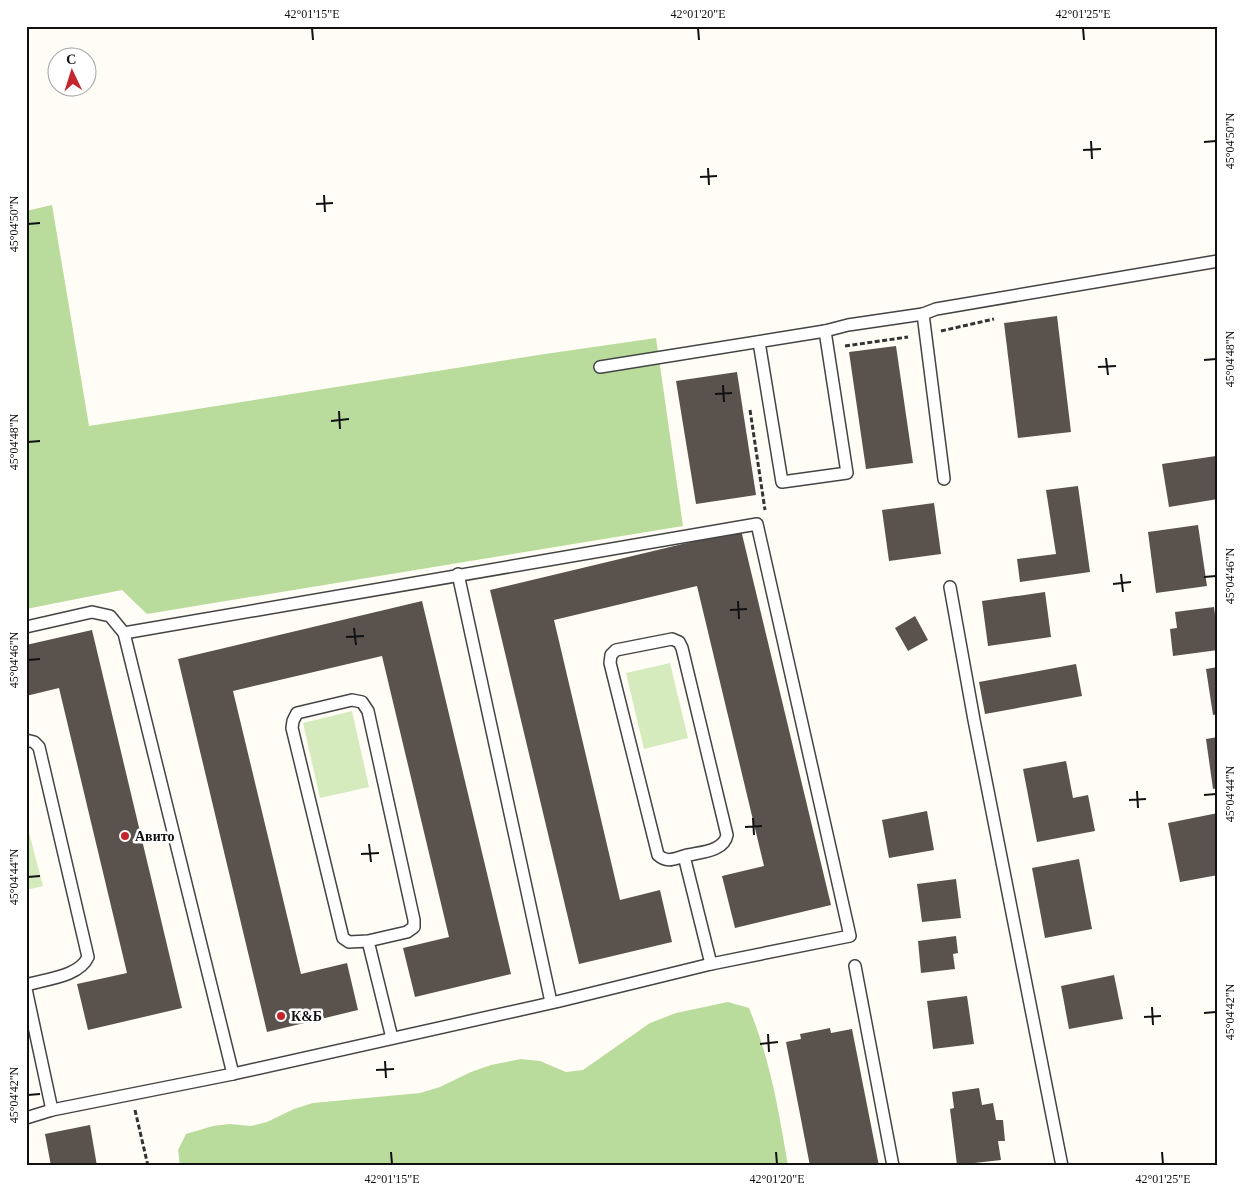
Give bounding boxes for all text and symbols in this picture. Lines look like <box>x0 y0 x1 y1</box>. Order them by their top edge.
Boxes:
text: 42°01'15"E <box>284 7 340 21</box>
text: 42°01'20"E <box>670 7 726 21</box>
text: 42°01'25"E <box>1055 7 1111 21</box>
north arrow <box>48 48 98 98</box>
text: С <box>66 52 77 67</box>
text: 45°04'50"N <box>1223 112 1237 169</box>
text: 45°04'50"N <box>7 195 21 252</box>
text: 45°04'48"N <box>1223 330 1237 387</box>
text: 45°04'48"N <box>7 413 21 470</box>
text: 45°04'46"N <box>1223 547 1237 604</box>
text: 45°04'46"N <box>7 631 21 688</box>
text: 45°04'44"N <box>1223 765 1237 822</box>
place label: Авито <box>135 829 174 844</box>
marker: Авито <box>119 830 131 842</box>
text: 45°04'44"N <box>7 848 21 905</box>
text: 45°04'42"N <box>1223 983 1237 1040</box>
place label: К&Б <box>291 1009 322 1024</box>
marker: К&Б <box>275 1010 287 1022</box>
text: 45°04'42"N <box>7 1066 21 1123</box>
text: 42°01'15"E <box>364 1172 420 1186</box>
text: 42°01'20"E <box>749 1172 805 1186</box>
text: 42°01'25"E <box>1135 1172 1191 1186</box>

